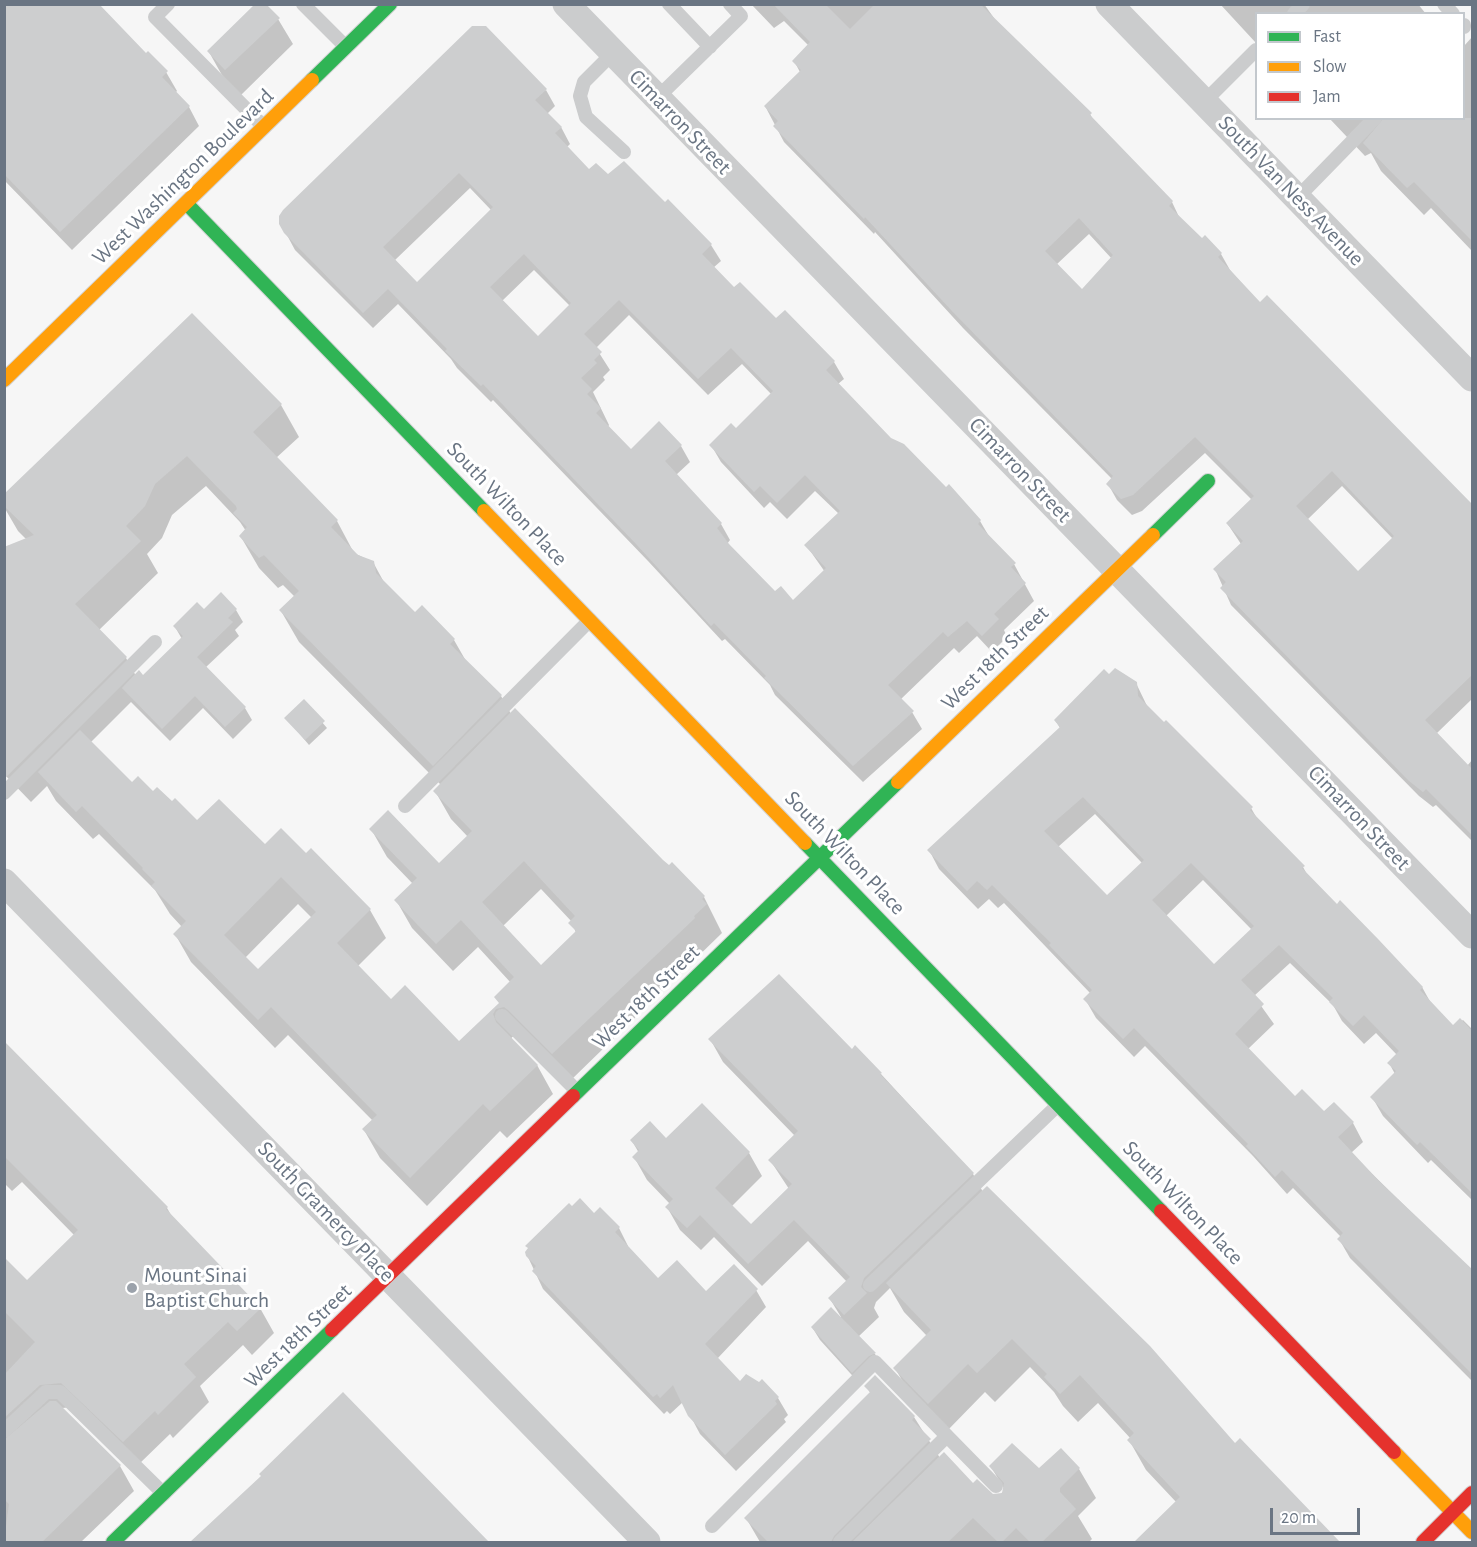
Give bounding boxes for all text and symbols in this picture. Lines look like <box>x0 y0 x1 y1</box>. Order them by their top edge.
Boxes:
legend <box>1255 12 1465 120</box>
text: Fast <box>1313 28 1341 46</box>
text: Slow <box>1313 58 1346 76</box>
street label: Cimarron Street <box>623 64 737 180</box>
street label: West Washington Boulevard <box>87 83 279 271</box>
text: Jam <box>1313 88 1341 106</box>
street label: South Van Ness Avenue <box>1212 110 1370 272</box>
street label: Cimarron Street <box>963 412 1077 528</box>
street label: South Wilton Place <box>441 436 573 572</box>
street label: West 18th Street <box>936 600 1054 716</box>
street label: Cimarron Street <box>1302 760 1416 876</box>
street label: South Wilton Place <box>779 785 911 921</box>
street label: West 18th Street <box>587 939 705 1055</box>
street label: South Wilton Place <box>1117 1135 1249 1271</box>
street label: South Gramercy Place <box>252 1136 400 1288</box>
place label: Mount Sinai Baptist Church <box>144 1262 269 1314</box>
street label: West 18th Street <box>239 1278 357 1394</box>
marker: Mount Sinai Baptist Church <box>125 1281 139 1295</box>
scale bar <box>1273 1496 1363 1534</box>
text: 20 m <box>1281 1509 1316 1527</box>

